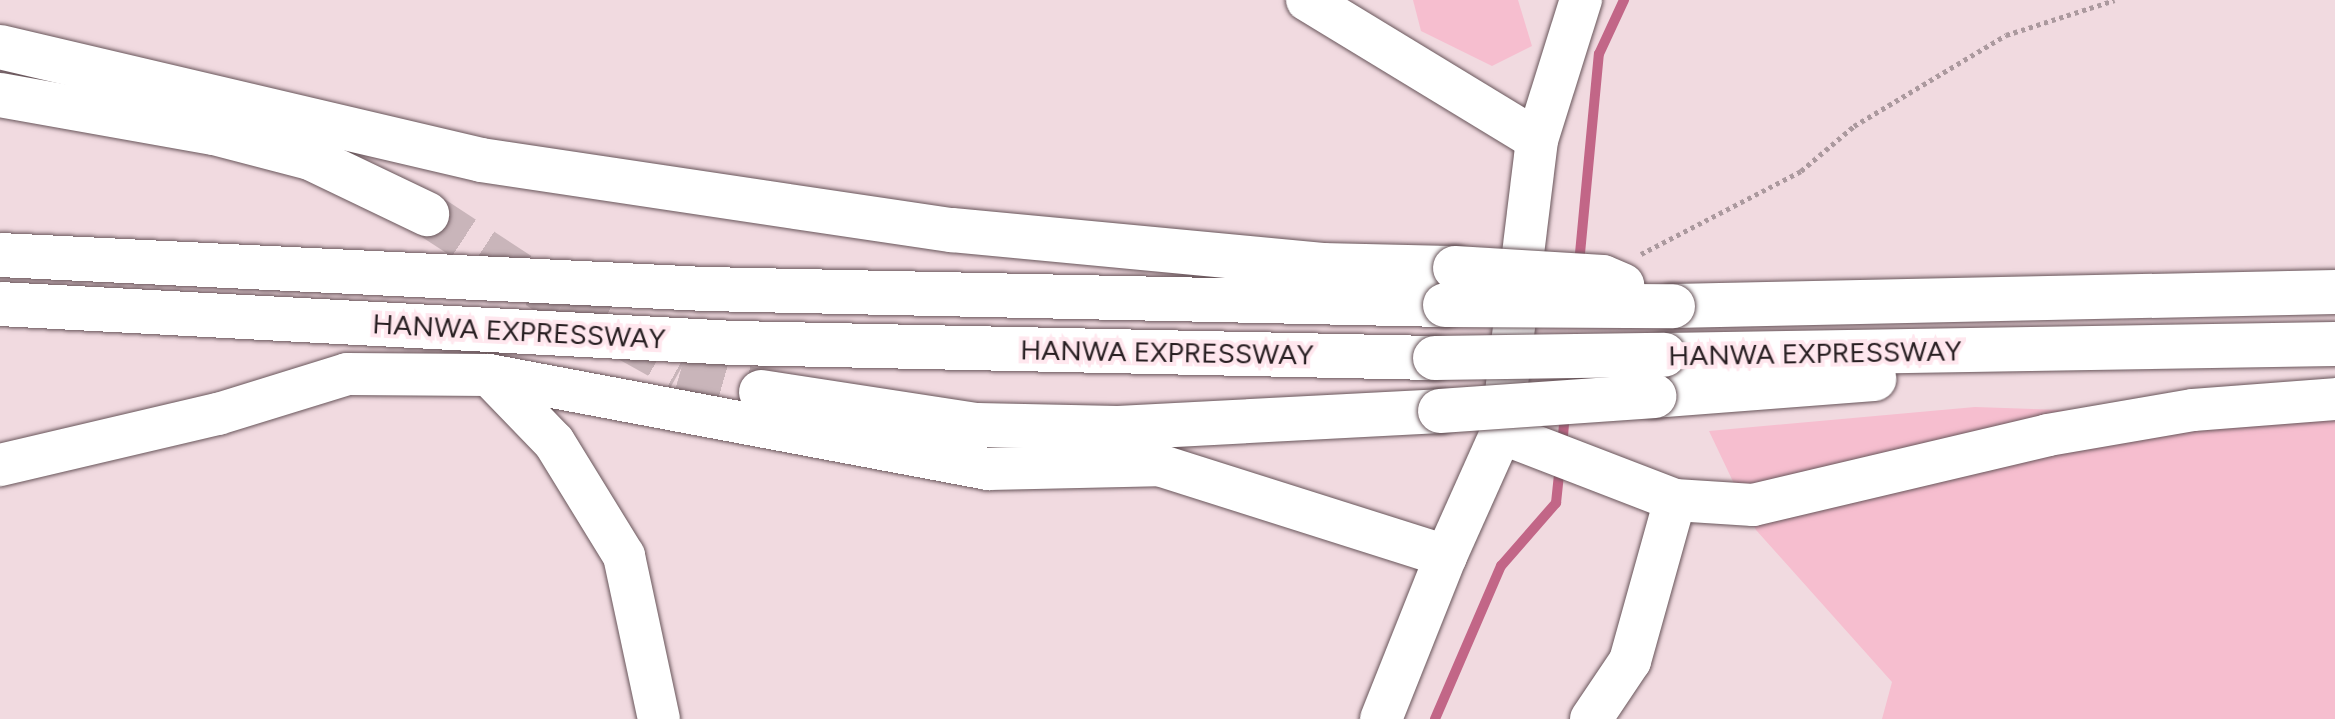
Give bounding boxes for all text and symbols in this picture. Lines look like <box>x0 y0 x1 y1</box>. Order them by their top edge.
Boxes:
street label: HANWA EXPRESSWAY <box>372 307 666 355</box>
street label: HANWA EXPRESSWAY <box>1020 333 1314 371</box>
street label: HANWA EXPRESSWAY <box>1668 334 1962 372</box>

